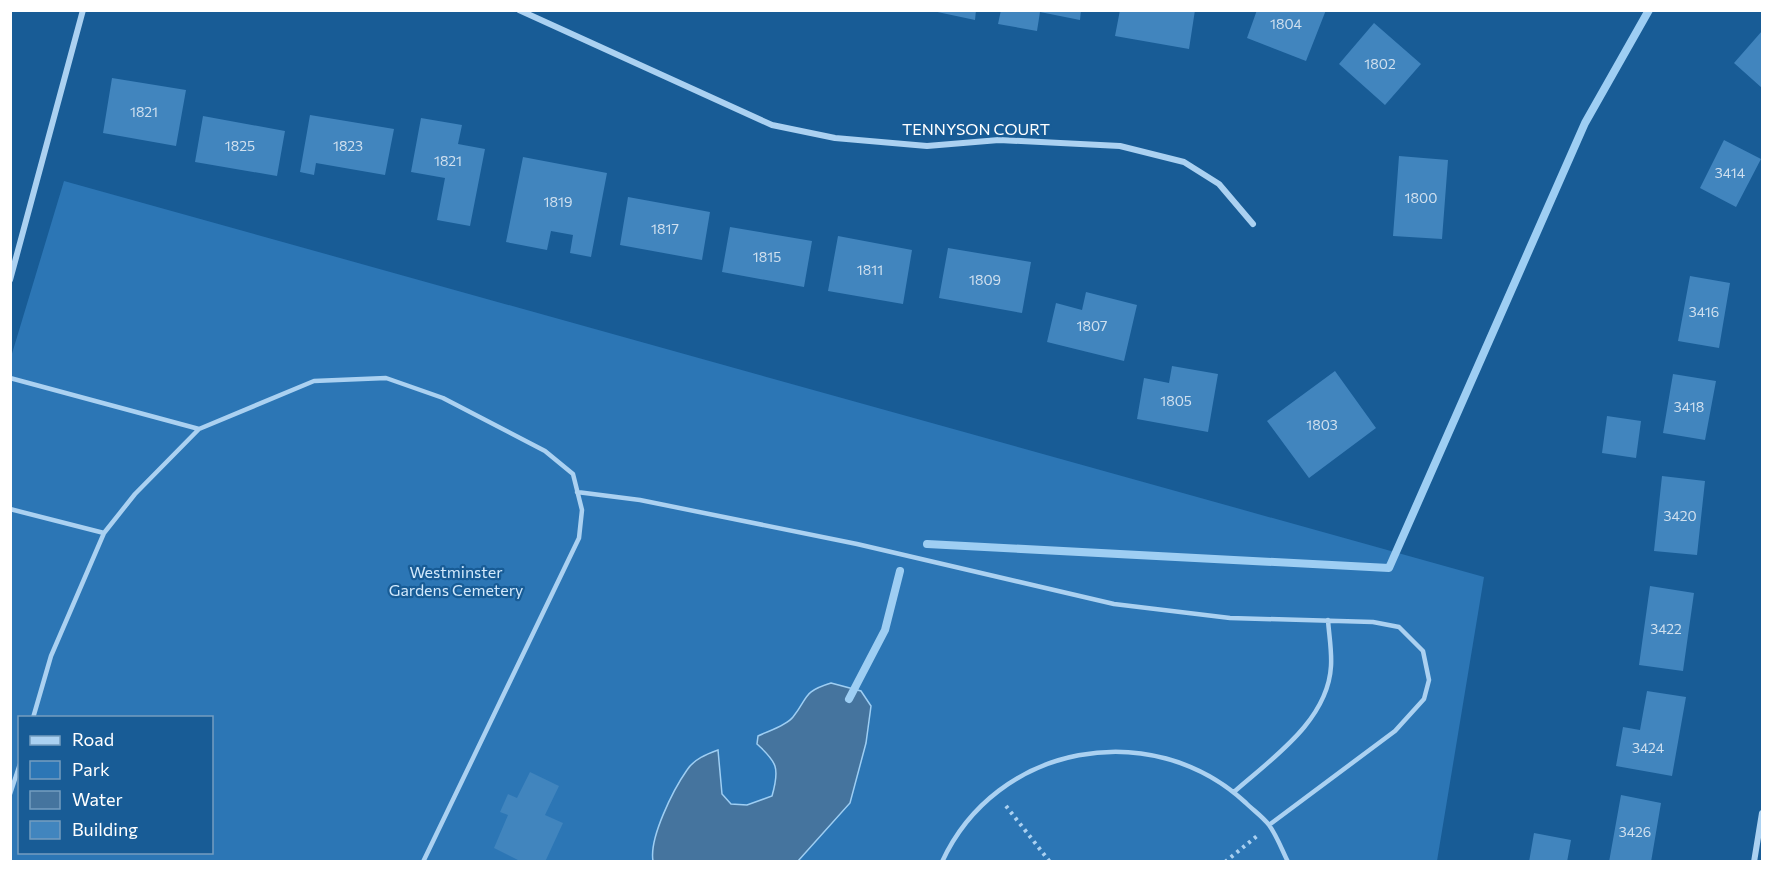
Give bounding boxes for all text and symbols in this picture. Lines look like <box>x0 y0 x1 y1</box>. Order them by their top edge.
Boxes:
house number: 1804 <box>1270 15 1303 32</box>
house number: 1802 <box>1364 55 1396 72</box>
house number: 1821 <box>130 103 158 120</box>
street label: TENNYSON COURT <box>902 119 1050 138</box>
house number: 1825 <box>225 137 255 154</box>
house number: 1823 <box>333 137 363 154</box>
house number: 1821 <box>434 152 462 169</box>
house number: 3414 <box>1715 164 1746 181</box>
house number: 1800 <box>1405 189 1437 206</box>
house number: 1819 <box>544 193 572 210</box>
house number: 1817 <box>651 220 679 237</box>
house number: 1815 <box>753 248 781 265</box>
house number: 1811 <box>857 261 883 278</box>
house number: 1809 <box>969 271 1001 288</box>
house number: 3416 <box>1689 303 1719 320</box>
house number: 1807 <box>1077 317 1107 334</box>
house number: 1805 <box>1160 392 1192 409</box>
house number: 3418 <box>1674 398 1704 415</box>
house number: 1803 <box>1306 416 1338 433</box>
house number: 3420 <box>1663 507 1697 524</box>
park label: Westminster Gardens Cemetery <box>389 562 523 599</box>
house number: 3422 <box>1650 620 1682 637</box>
legend <box>18 716 213 854</box>
text: Road <box>72 728 114 750</box>
house number: 3424 <box>1632 739 1665 756</box>
text: Park <box>72 758 110 780</box>
text: Water <box>72 788 123 810</box>
text: Building <box>72 818 138 840</box>
house number: 3426 <box>1619 823 1651 840</box>

